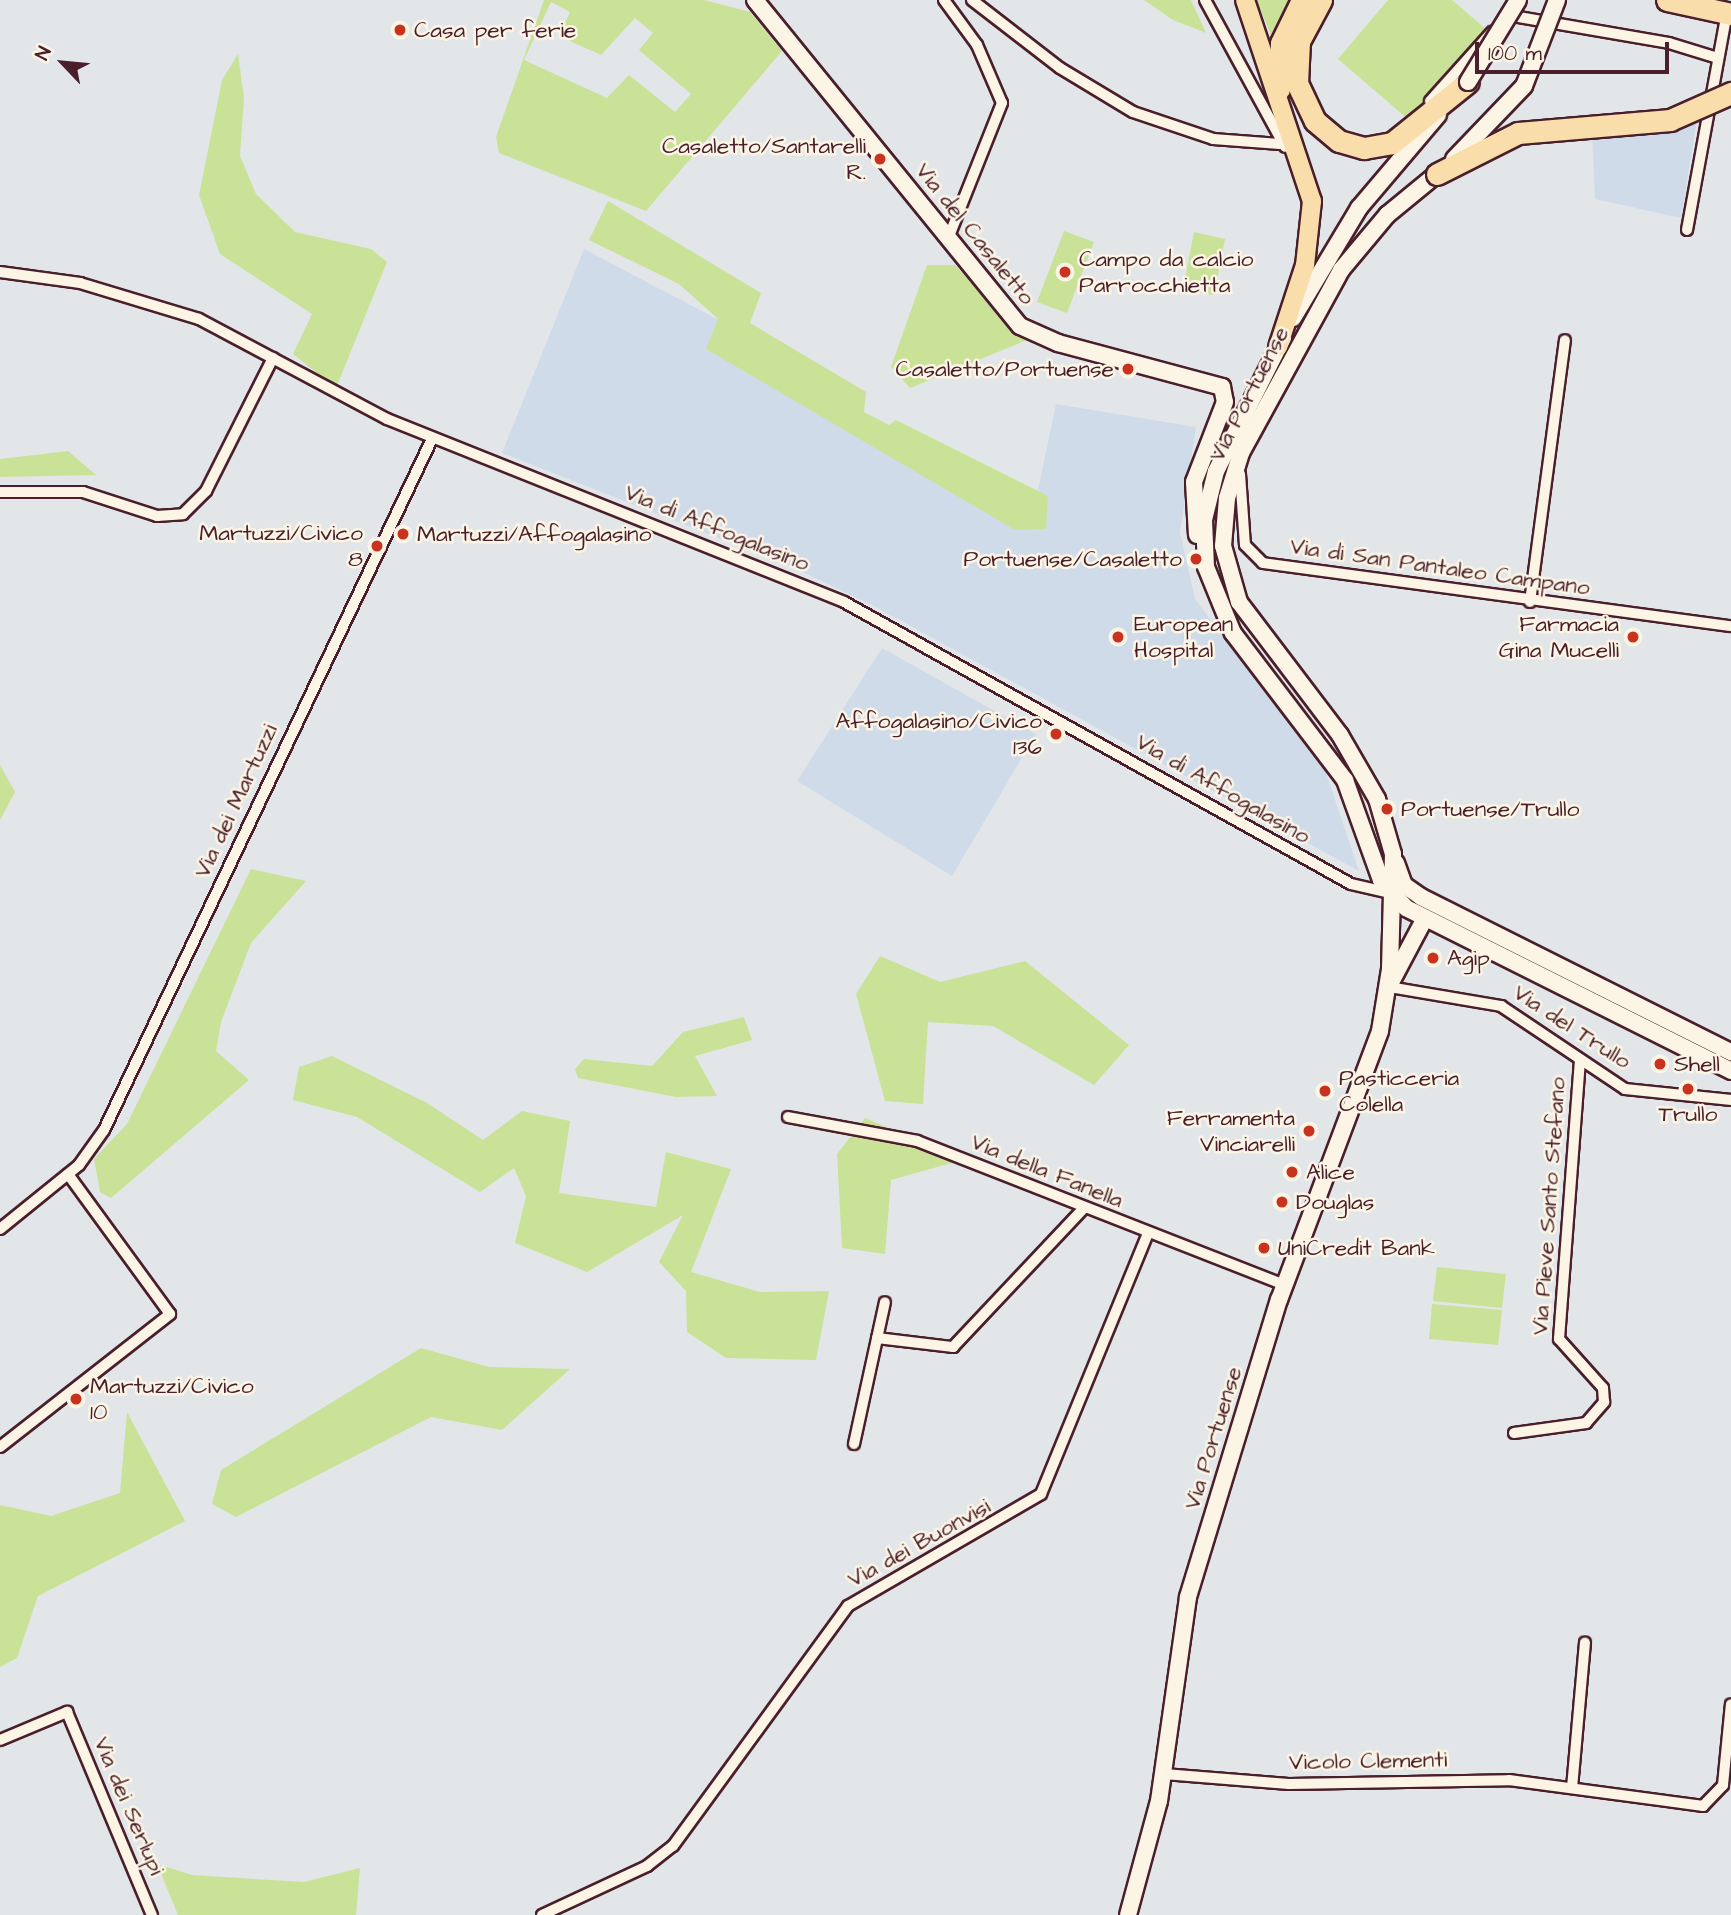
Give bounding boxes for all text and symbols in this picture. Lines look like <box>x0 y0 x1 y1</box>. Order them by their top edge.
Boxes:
place label: Casa per ferie <box>414 16 576 44</box>
marker: Casa per ferie <box>392 22 408 38</box>
north arrow <box>28 28 98 98</box>
scale bar <box>1479 28 1673 72</box>
text: 100 m <box>1488 39 1542 68</box>
text: N <box>29 42 58 65</box>
place label: Casaletto/Santarelli R. <box>662 132 866 186</box>
marker: Casaletto/Santarelli R. <box>872 151 888 167</box>
street label: Via del Casaletto <box>909 157 1041 311</box>
place label: Campo da calcio Parrocchietta <box>1079 245 1253 299</box>
marker: Campo da calcio Parrocchietta <box>1057 264 1073 280</box>
street label: Via Portuense <box>1203 322 1295 466</box>
place label: Casaletto/Portuense <box>896 355 1114 383</box>
marker: Casaletto/Portuense <box>1120 361 1136 377</box>
street label: Via di Affogalasino <box>621 478 813 578</box>
place label: Martuzzi/Civico 8 <box>199 519 363 573</box>
place label: Martuzzi/Affogalasino <box>417 520 651 548</box>
marker: Martuzzi/Affogalasino <box>395 526 411 542</box>
street label: Via di San Pantaleo Campano <box>1288 532 1592 602</box>
marker: Martuzzi/Civico 8 <box>369 538 385 554</box>
place label: Portuense/Casaletto <box>964 545 1182 573</box>
marker: Portuense/Casaletto <box>1188 551 1204 567</box>
place label: European Hospital <box>1134 610 1233 664</box>
place label: Farmacia Gina Mucelli <box>1499 610 1619 664</box>
marker: European Hospital <box>1108 627 1128 647</box>
marker: Farmacia Gina Mucelli <box>1625 629 1641 645</box>
place label: Affogalasino/Civico 136 <box>836 707 1042 761</box>
street label: Via dei Martuzzi <box>188 720 284 882</box>
marker: Affogalasino/Civico 136 <box>1048 726 1064 742</box>
street label: Via di Affogalasino <box>1131 728 1315 850</box>
place label: Portuense/Trullo <box>1401 795 1580 823</box>
marker: Portuense/Trullo <box>1379 801 1395 817</box>
place label: Agip <box>1447 944 1490 972</box>
marker: Agip <box>1425 950 1441 966</box>
street label: Via del Trullo <box>1508 979 1636 1075</box>
place label: Shell <box>1674 1050 1720 1078</box>
marker: Shell <box>1652 1056 1668 1072</box>
place label: Pasticceria Colella <box>1339 1064 1459 1118</box>
street label: Via Pieve Santo Stefano <box>1526 1076 1572 1336</box>
marker: Trullo <box>1680 1081 1696 1097</box>
marker: Pasticceria Colella <box>1317 1083 1333 1099</box>
place label: Trullo <box>1659 1100 1717 1128</box>
place label: Ferramenta Vinciarelli <box>1167 1104 1295 1158</box>
marker: Ferramenta Vinciarelli <box>1301 1123 1317 1139</box>
street label: Via della Fanella <box>967 1128 1127 1214</box>
place label: Alice <box>1306 1158 1355 1186</box>
marker: Alice <box>1284 1164 1300 1180</box>
place label: Douglas <box>1296 1188 1374 1216</box>
marker: Douglas <box>1274 1194 1290 1210</box>
place label: UniCredit Bank <box>1278 1234 1435 1262</box>
marker: UniCredit Bank <box>1256 1240 1272 1256</box>
street label: Via Portuense <box>1178 1363 1248 1513</box>
place label: Martuzzi/Civico 10 <box>90 1372 254 1426</box>
marker: Martuzzi/Civico 10 <box>68 1391 84 1407</box>
street label: Via dei Buonvisi <box>843 1492 995 1594</box>
street label: Via dei Serlupi <box>88 1733 170 1879</box>
street label: Vicolo Clementi <box>1289 1746 1447 1776</box>

